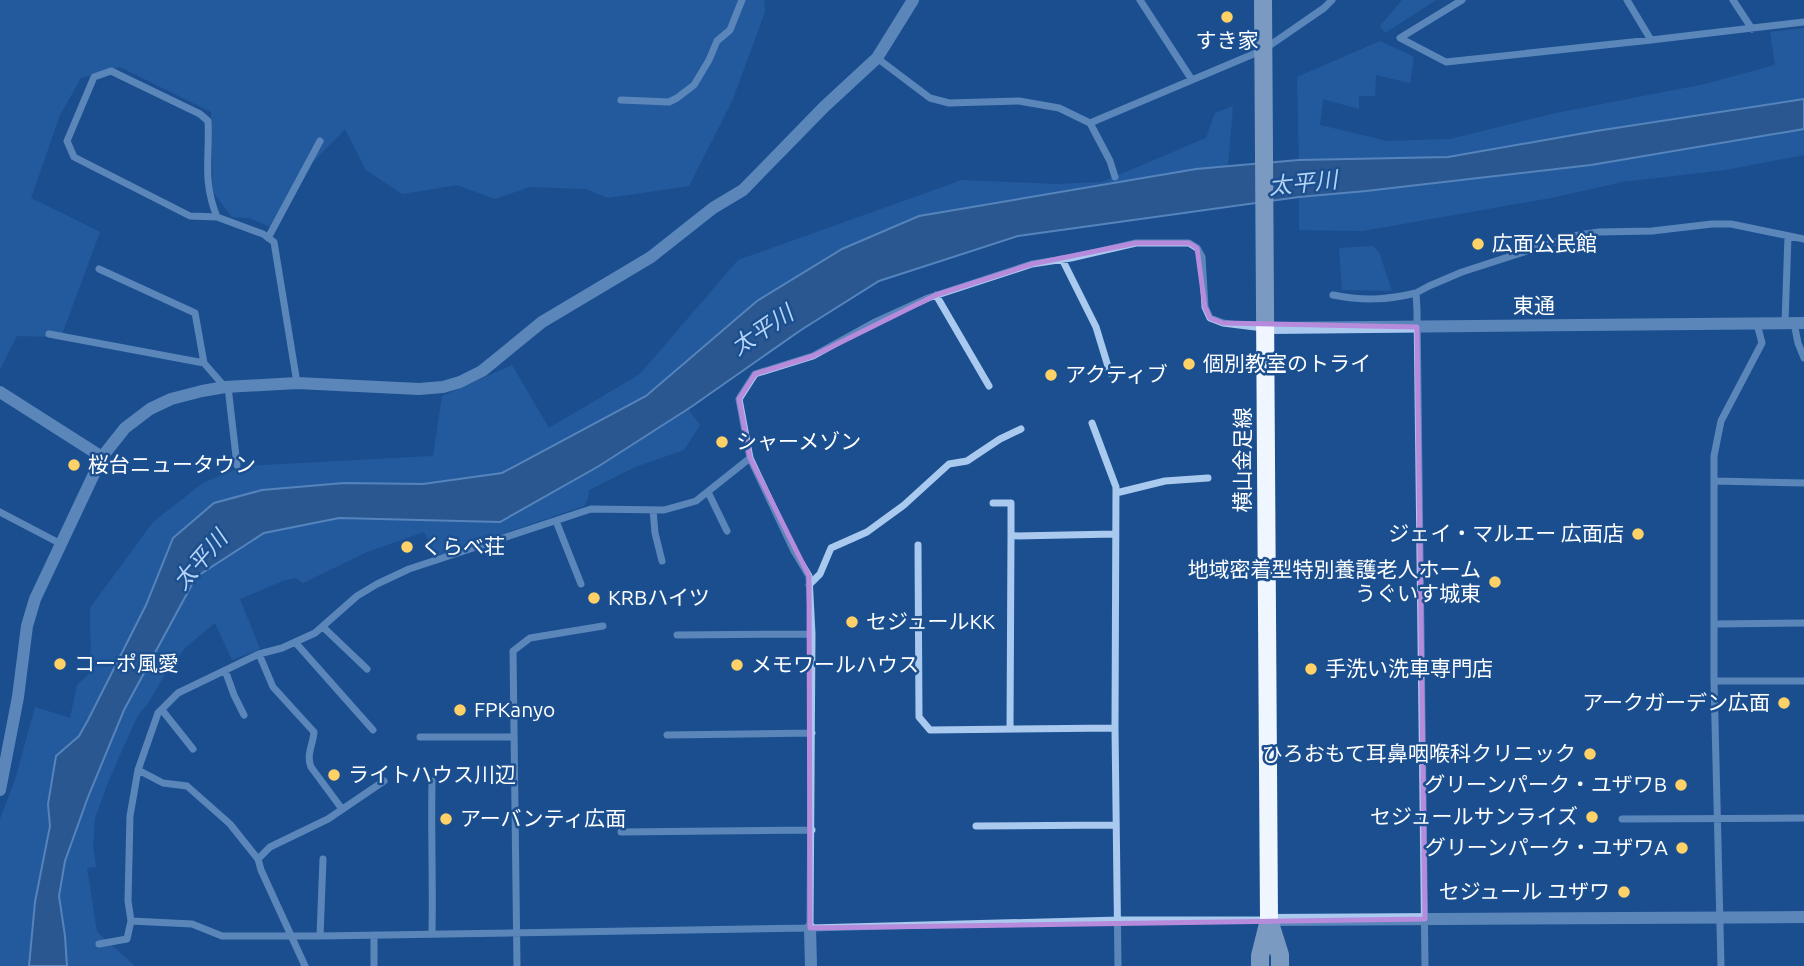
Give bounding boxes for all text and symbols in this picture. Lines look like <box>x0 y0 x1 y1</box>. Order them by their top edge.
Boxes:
marker: すき家 <box>1219 9 1235 25</box>
place label: すき家 <box>1196 28 1259 52</box>
water label: 太平川 <box>1267 166 1342 199</box>
place label: 広面公民館 <box>1492 231 1597 255</box>
marker: 広面公民館 <box>1470 236 1486 252</box>
street label: 東通 <box>1513 293 1555 317</box>
water label: 太平川 <box>726 298 800 359</box>
place label: 個別教室のトライ <box>1203 351 1371 375</box>
marker: 個別教室のトライ <box>1181 356 1197 372</box>
place label: アクティブ <box>1065 362 1168 386</box>
marker: アクティブ <box>1043 367 1059 383</box>
street label: 横山金足線 <box>1230 408 1254 513</box>
place label: シャーメゾン <box>736 429 861 453</box>
marker: シャーメゾン <box>714 434 730 450</box>
place label: 桜台ニュータウン <box>88 452 256 476</box>
marker: 桜台ニュータウン <box>66 457 82 473</box>
place label: ジェイ・マルエー 広面店 <box>1388 521 1624 545</box>
water label: 太平川 <box>168 523 234 594</box>
marker: ジェイ・マルエー 広面店 <box>1630 526 1646 542</box>
place label: くらべ荘 <box>421 534 505 558</box>
marker: くらべ荘 <box>399 539 415 555</box>
place label: 地域密着型特別養護老人ホーム うぐいす城東 <box>1188 557 1481 605</box>
marker: 地域密着型特別養護老人ホーム うぐいす城東 <box>1487 574 1503 590</box>
place label: KRBハイツ <box>608 585 710 609</box>
marker: KRBハイツ <box>586 590 602 606</box>
place label: セジュールKK <box>866 609 995 633</box>
marker: セジュールKK <box>844 614 860 630</box>
place label: コーポ風愛 <box>74 651 179 675</box>
place label: メモワールハウス <box>751 652 919 676</box>
marker: コーポ風愛 <box>52 656 68 672</box>
place label: 手洗い洗車専門店 <box>1325 656 1493 680</box>
marker: メモワールハウス <box>729 657 745 673</box>
marker: 手洗い洗車専門店 <box>1303 661 1319 677</box>
place label: アークガーデン広面 <box>1582 690 1770 714</box>
marker: アークガーデン広面 <box>1776 695 1792 711</box>
place label: FPKanyo <box>474 697 555 721</box>
marker: FPKanyo <box>452 702 468 718</box>
place label: ひろおもて耳鼻咽喉科クリニック <box>1262 741 1576 765</box>
marker: ひろおもて耳鼻咽喉科クリニック <box>1582 746 1598 762</box>
place label: ライトハウス川辺 <box>348 762 516 786</box>
marker: ライトハウス川辺 <box>326 767 342 783</box>
place label: グリーンパーク・ユザワB <box>1424 772 1667 796</box>
marker: グリーンパーク・ユザワB <box>1673 777 1689 793</box>
place label: セジュールサンライズ <box>1370 804 1578 828</box>
place label: アーバンティ広面 <box>460 806 626 830</box>
marker: セジュールサンライズ <box>1584 809 1600 825</box>
marker: アーバンティ広面 <box>438 811 454 827</box>
place label: グリーンパーク・ユザワA <box>1425 835 1668 859</box>
marker: グリーンパーク・ユザワA <box>1674 840 1690 856</box>
place label: セジュール ユザワ <box>1439 879 1610 903</box>
marker: セジュール ユザワ <box>1616 884 1632 900</box>

